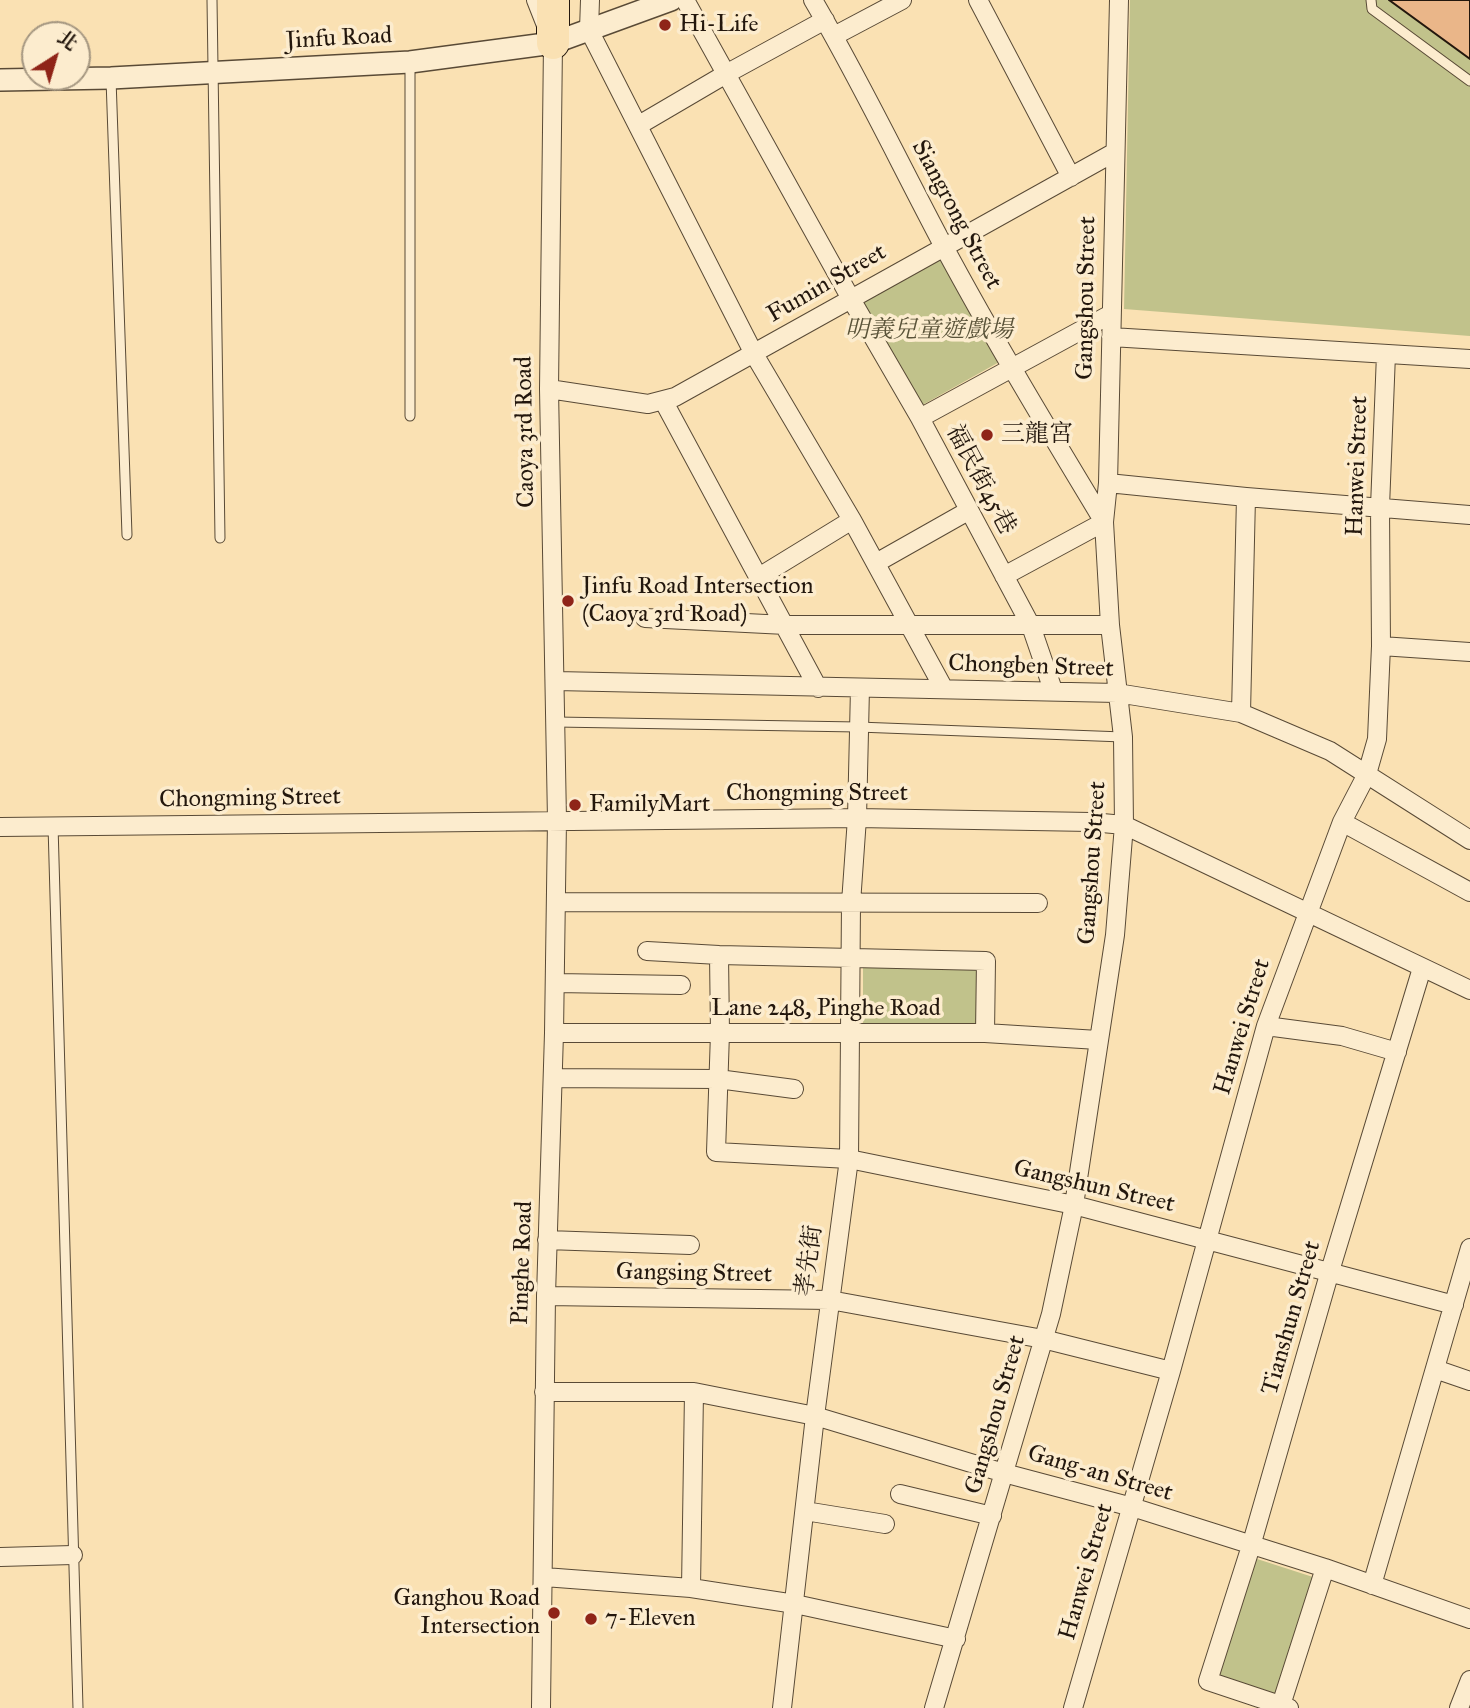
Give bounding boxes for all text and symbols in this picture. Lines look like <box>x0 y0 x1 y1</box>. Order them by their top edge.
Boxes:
place label: Hi-Life <box>679 11 758 39</box>
marker: Hi-Life <box>657 17 673 33</box>
north arrow <box>21 21 91 91</box>
street label: Jinfu Road <box>285 22 393 56</box>
text: 北 <box>53 26 82 55</box>
street label: Siangrong Street <box>905 135 1007 295</box>
street label: Gangshou Street <box>1071 216 1103 380</box>
street label: Fumin Street <box>762 238 892 330</box>
park label: 明義兒童遊戲場 <box>845 317 1013 345</box>
street label: Caoya 3rd Road <box>510 356 542 508</box>
street label: Hanwei Street <box>1341 395 1375 537</box>
street label: 福民街45巷 <box>939 420 1021 540</box>
place label: 三龍宮 <box>1001 421 1073 449</box>
marker: 三龍宮 <box>979 427 995 443</box>
place label: Jinfu Road Intersection (Caoya 3rd Road) <box>582 573 813 629</box>
marker: Jinfu Road Intersection (Caoya 3rd Road) <box>560 593 576 609</box>
street label: Chongben Street <box>948 650 1114 684</box>
street label: Chongming Street <box>726 780 908 808</box>
street label: Gangshou Street <box>1073 780 1113 946</box>
street label: Chongming Street <box>159 783 341 815</box>
place label: FamilyMart <box>589 791 710 819</box>
marker: FamilyMart <box>567 797 583 813</box>
street label: Hanwei Street <box>1209 956 1277 1098</box>
street label: Lane 248, Pinghe Road <box>711 995 941 1023</box>
street label: Gangshun Street <box>1011 1154 1177 1220</box>
street label: Pinghe Road <box>506 1200 540 1326</box>
street label: 孝先街 <box>791 1223 829 1299</box>
street label: Tianshun Street <box>1256 1238 1328 1398</box>
street label: Gangsing Street <box>616 1258 772 1290</box>
street label: Gangshou Street <box>960 1332 1032 1498</box>
street label: Gang-an Street <box>1024 1440 1176 1508</box>
street label: Hanwei Street <box>1054 1500 1120 1644</box>
place label: Ganghou Road Intersection <box>394 1585 540 1641</box>
marker: Ganghou Road Intersection <box>546 1605 562 1621</box>
place label: 7-Eleven <box>605 1605 695 1633</box>
marker: 7-Eleven <box>583 1611 599 1627</box>

